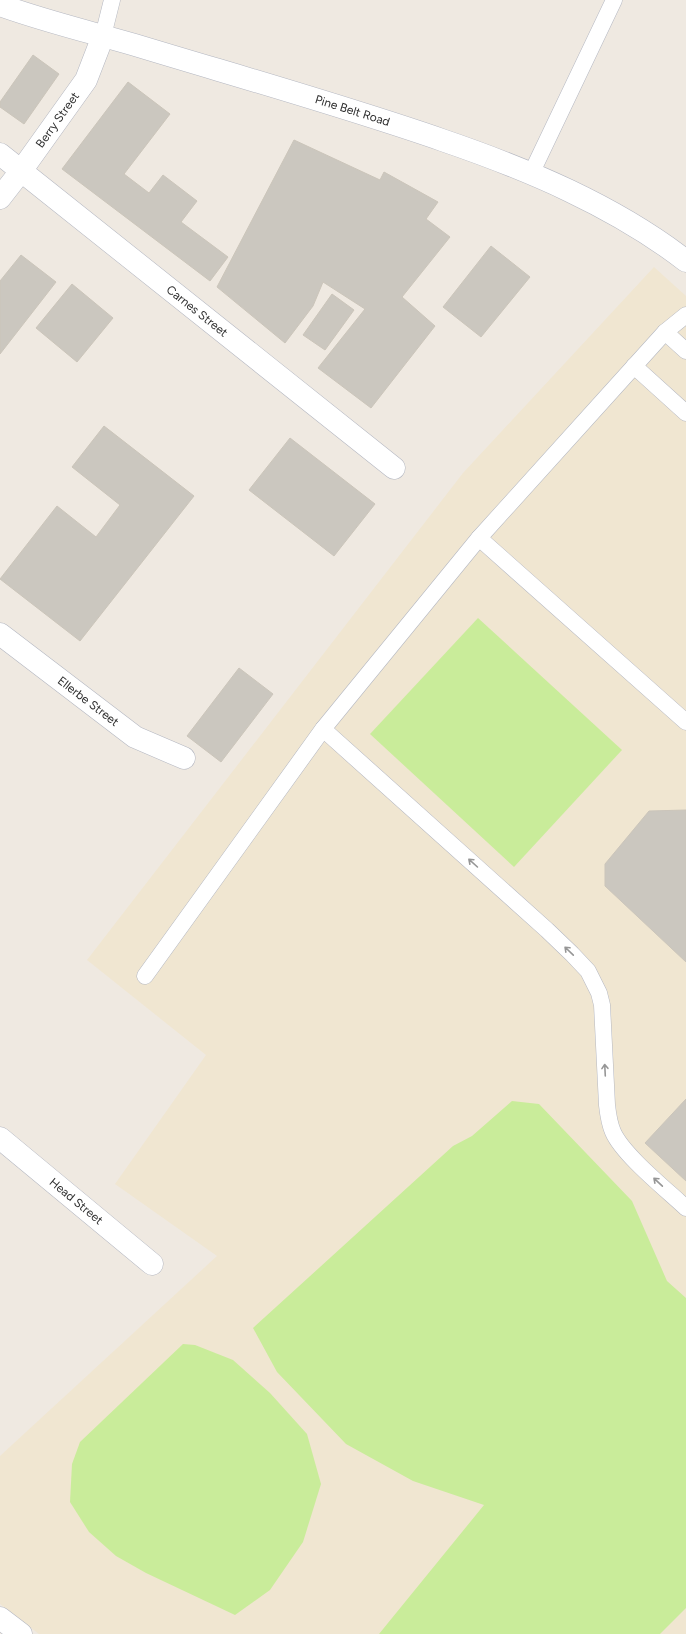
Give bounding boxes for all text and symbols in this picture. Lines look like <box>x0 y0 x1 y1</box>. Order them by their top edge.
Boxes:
street label: Berry Street <box>33 89 82 150</box>
street label: Pine Belt Road <box>313 92 392 129</box>
street label: Carnes Street <box>164 282 231 340</box>
street label: Ellerbe Street <box>55 674 122 729</box>
one-way arrow <box>468 859 478 868</box>
one-way arrow <box>564 946 574 956</box>
one-way arrow <box>602 1064 609 1077</box>
street label: Head Street <box>47 1175 106 1228</box>
one-way arrow <box>653 1177 663 1186</box>

